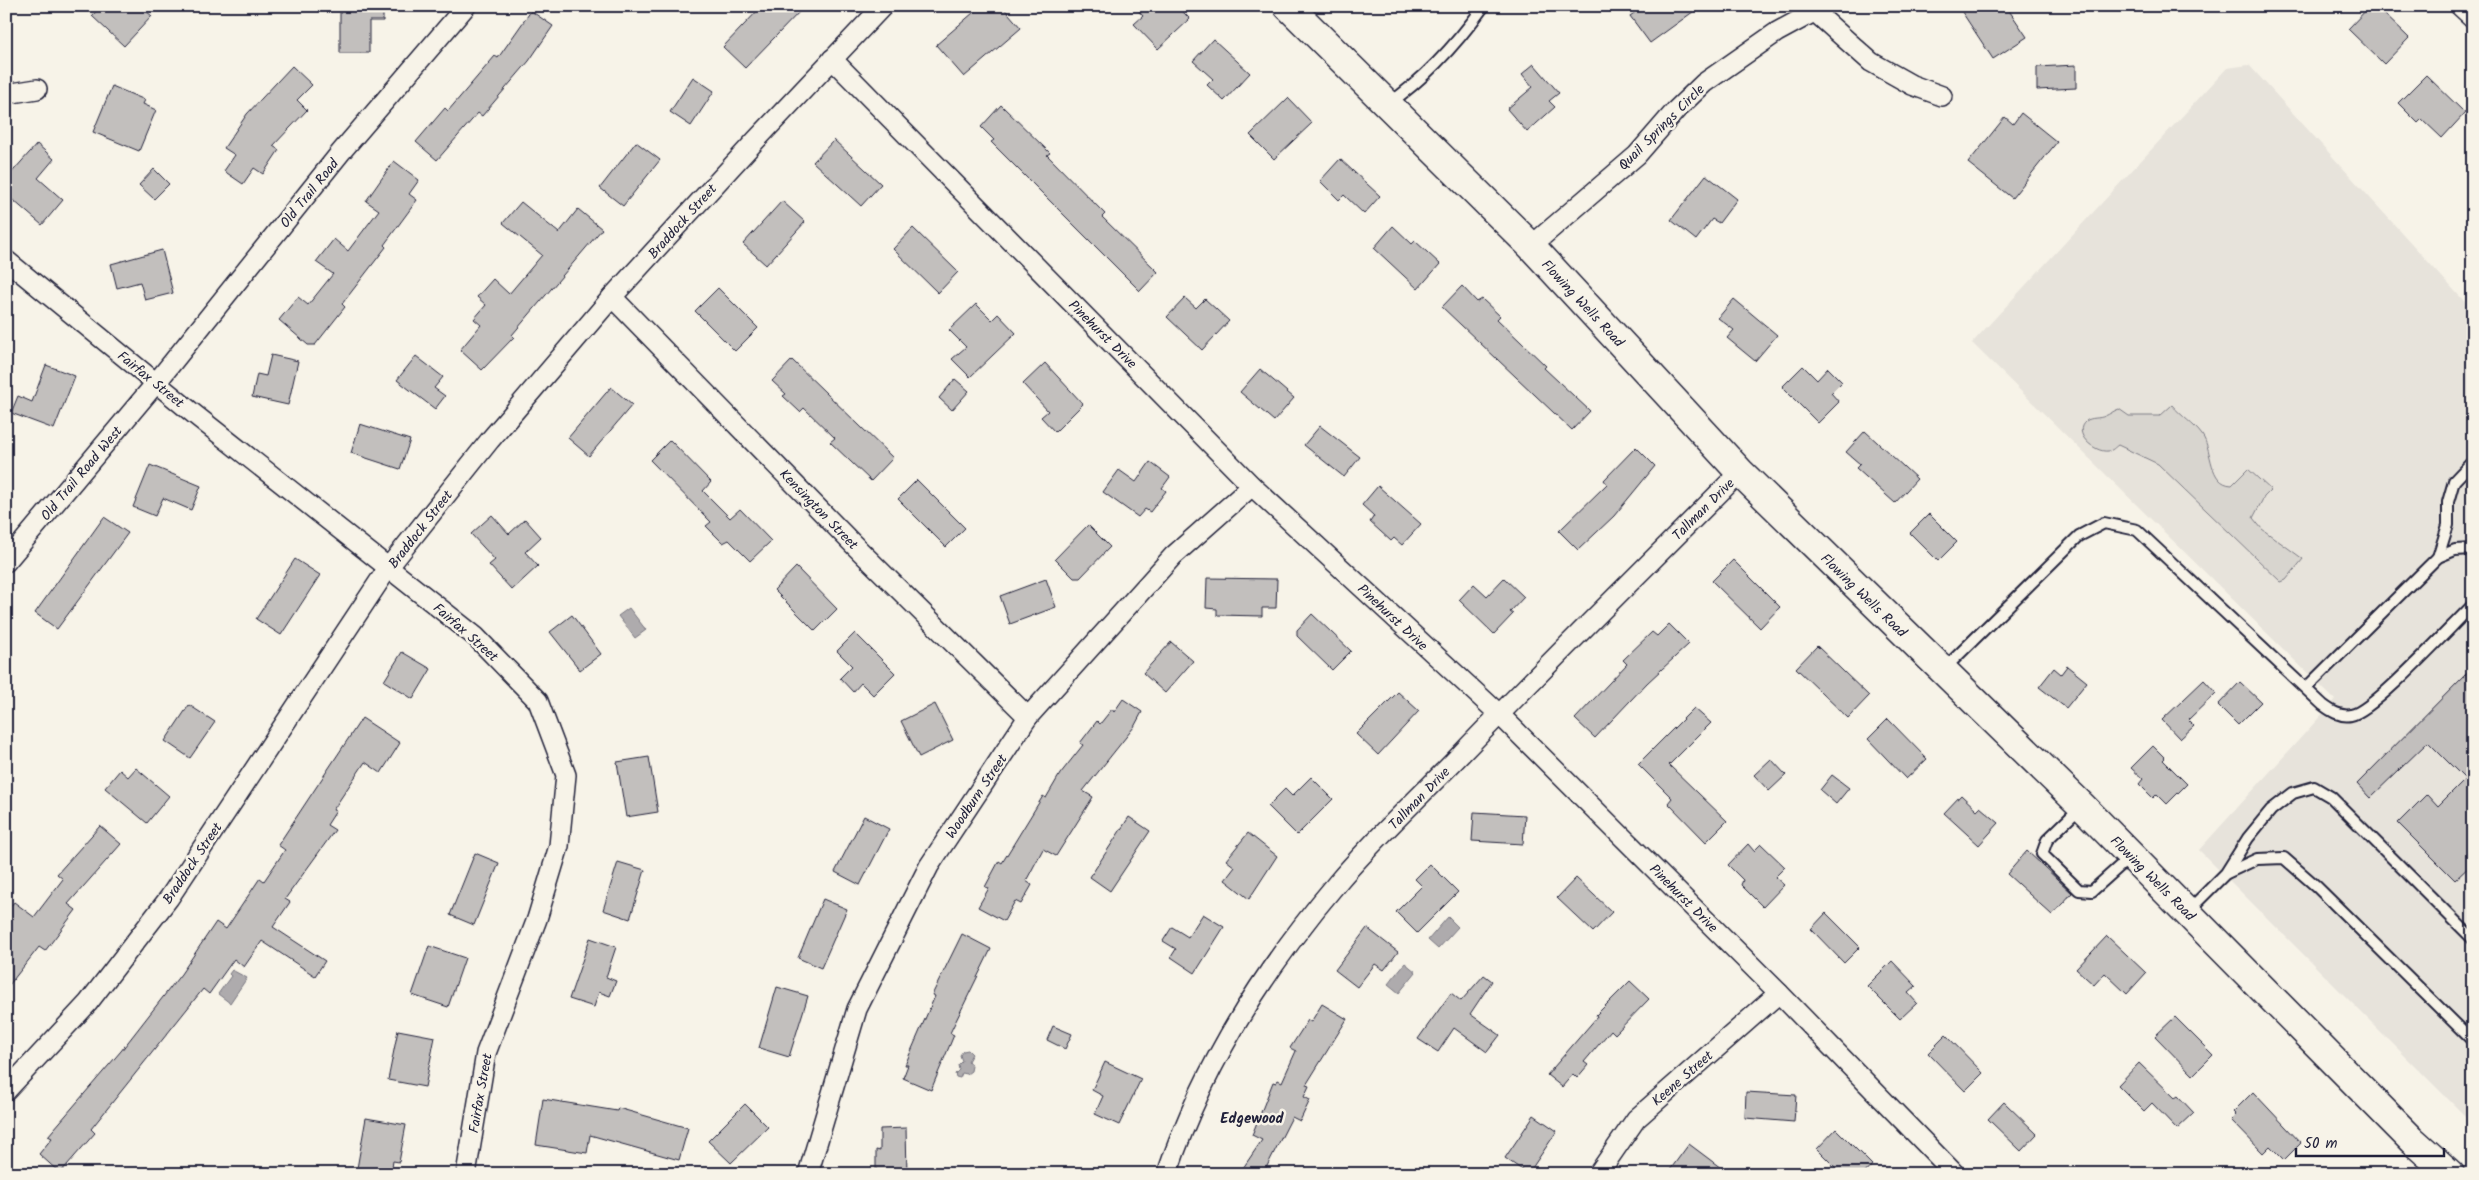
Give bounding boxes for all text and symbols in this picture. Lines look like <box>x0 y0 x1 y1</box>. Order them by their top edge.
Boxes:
street label: Quail Springs Circle <box>1613 79 1711 176</box>
street label: Old Trail Road <box>275 153 345 233</box>
street label: Braddock Street <box>643 179 723 264</box>
street label: Flowing Wells Road <box>1536 255 1630 353</box>
street label: Pinehurst Drive <box>1063 295 1142 375</box>
street label: Fairfax Street <box>112 346 189 414</box>
street label: Old Trail Road West <box>35 421 128 526</box>
street label: Kensington Street <box>774 464 863 556</box>
street label: Tallman Drive <box>1667 473 1741 546</box>
street label: Braddock Street <box>383 485 459 574</box>
street label: Flowing Wells Road <box>1815 548 1912 644</box>
street label: Pinehurst Drive <box>1352 579 1433 657</box>
street label: Fairfax Street <box>428 598 503 668</box>
street label: Woodburn Street <box>940 749 1014 843</box>
street label: Tallman Drive <box>1384 761 1456 835</box>
street label: Braddock Street <box>157 818 229 909</box>
street label: Flowing Wells Road <box>2104 831 2201 927</box>
street label: Pinehurst Drive <box>1644 859 1723 939</box>
street label: Keene Street <box>1647 1045 1719 1112</box>
street label: Fairfax Street <box>463 1051 499 1135</box>
district label: Edgewood <box>1220 1107 1285 1131</box>
scale bar <box>2296 1125 2444 1157</box>
text: 50 m <box>2304 1132 2338 1156</box>

